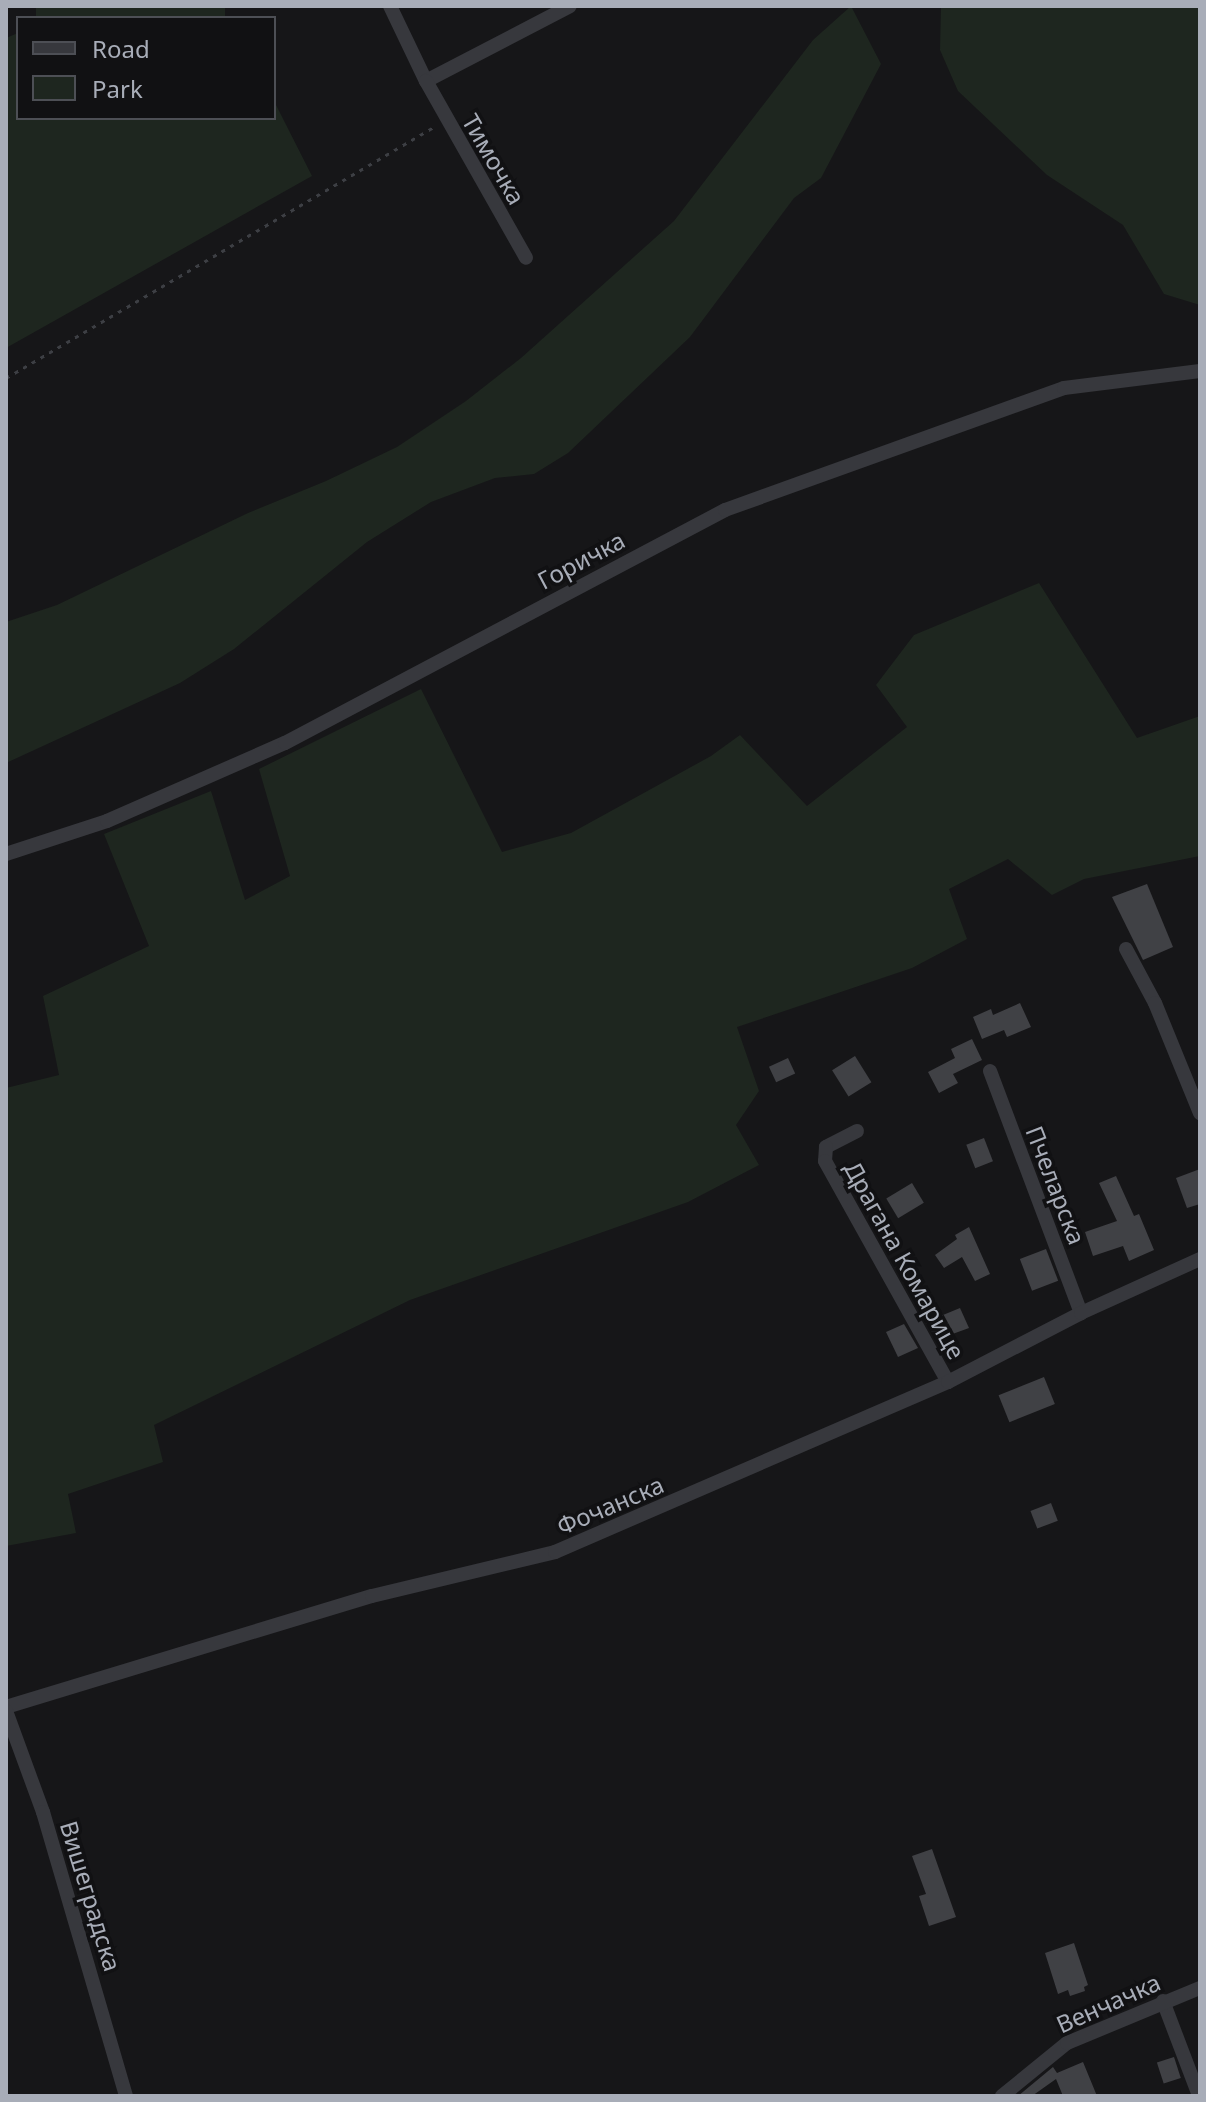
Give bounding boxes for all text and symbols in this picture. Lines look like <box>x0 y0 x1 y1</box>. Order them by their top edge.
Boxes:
legend <box>16 16 276 120</box>
text: Road <box>92 32 150 65</box>
text: Park <box>92 72 143 105</box>
street label: Тимочка <box>457 109 531 209</box>
street label: Горичка <box>532 525 630 595</box>
street label: Пчеларска <box>1020 1122 1092 1248</box>
street label: Драгана Комарице <box>839 1156 971 1364</box>
street label: Фочанска <box>552 1470 668 1540</box>
street label: Вишеградска <box>54 1817 128 1975</box>
street label: Венчачка <box>1052 1967 1164 2039</box>

